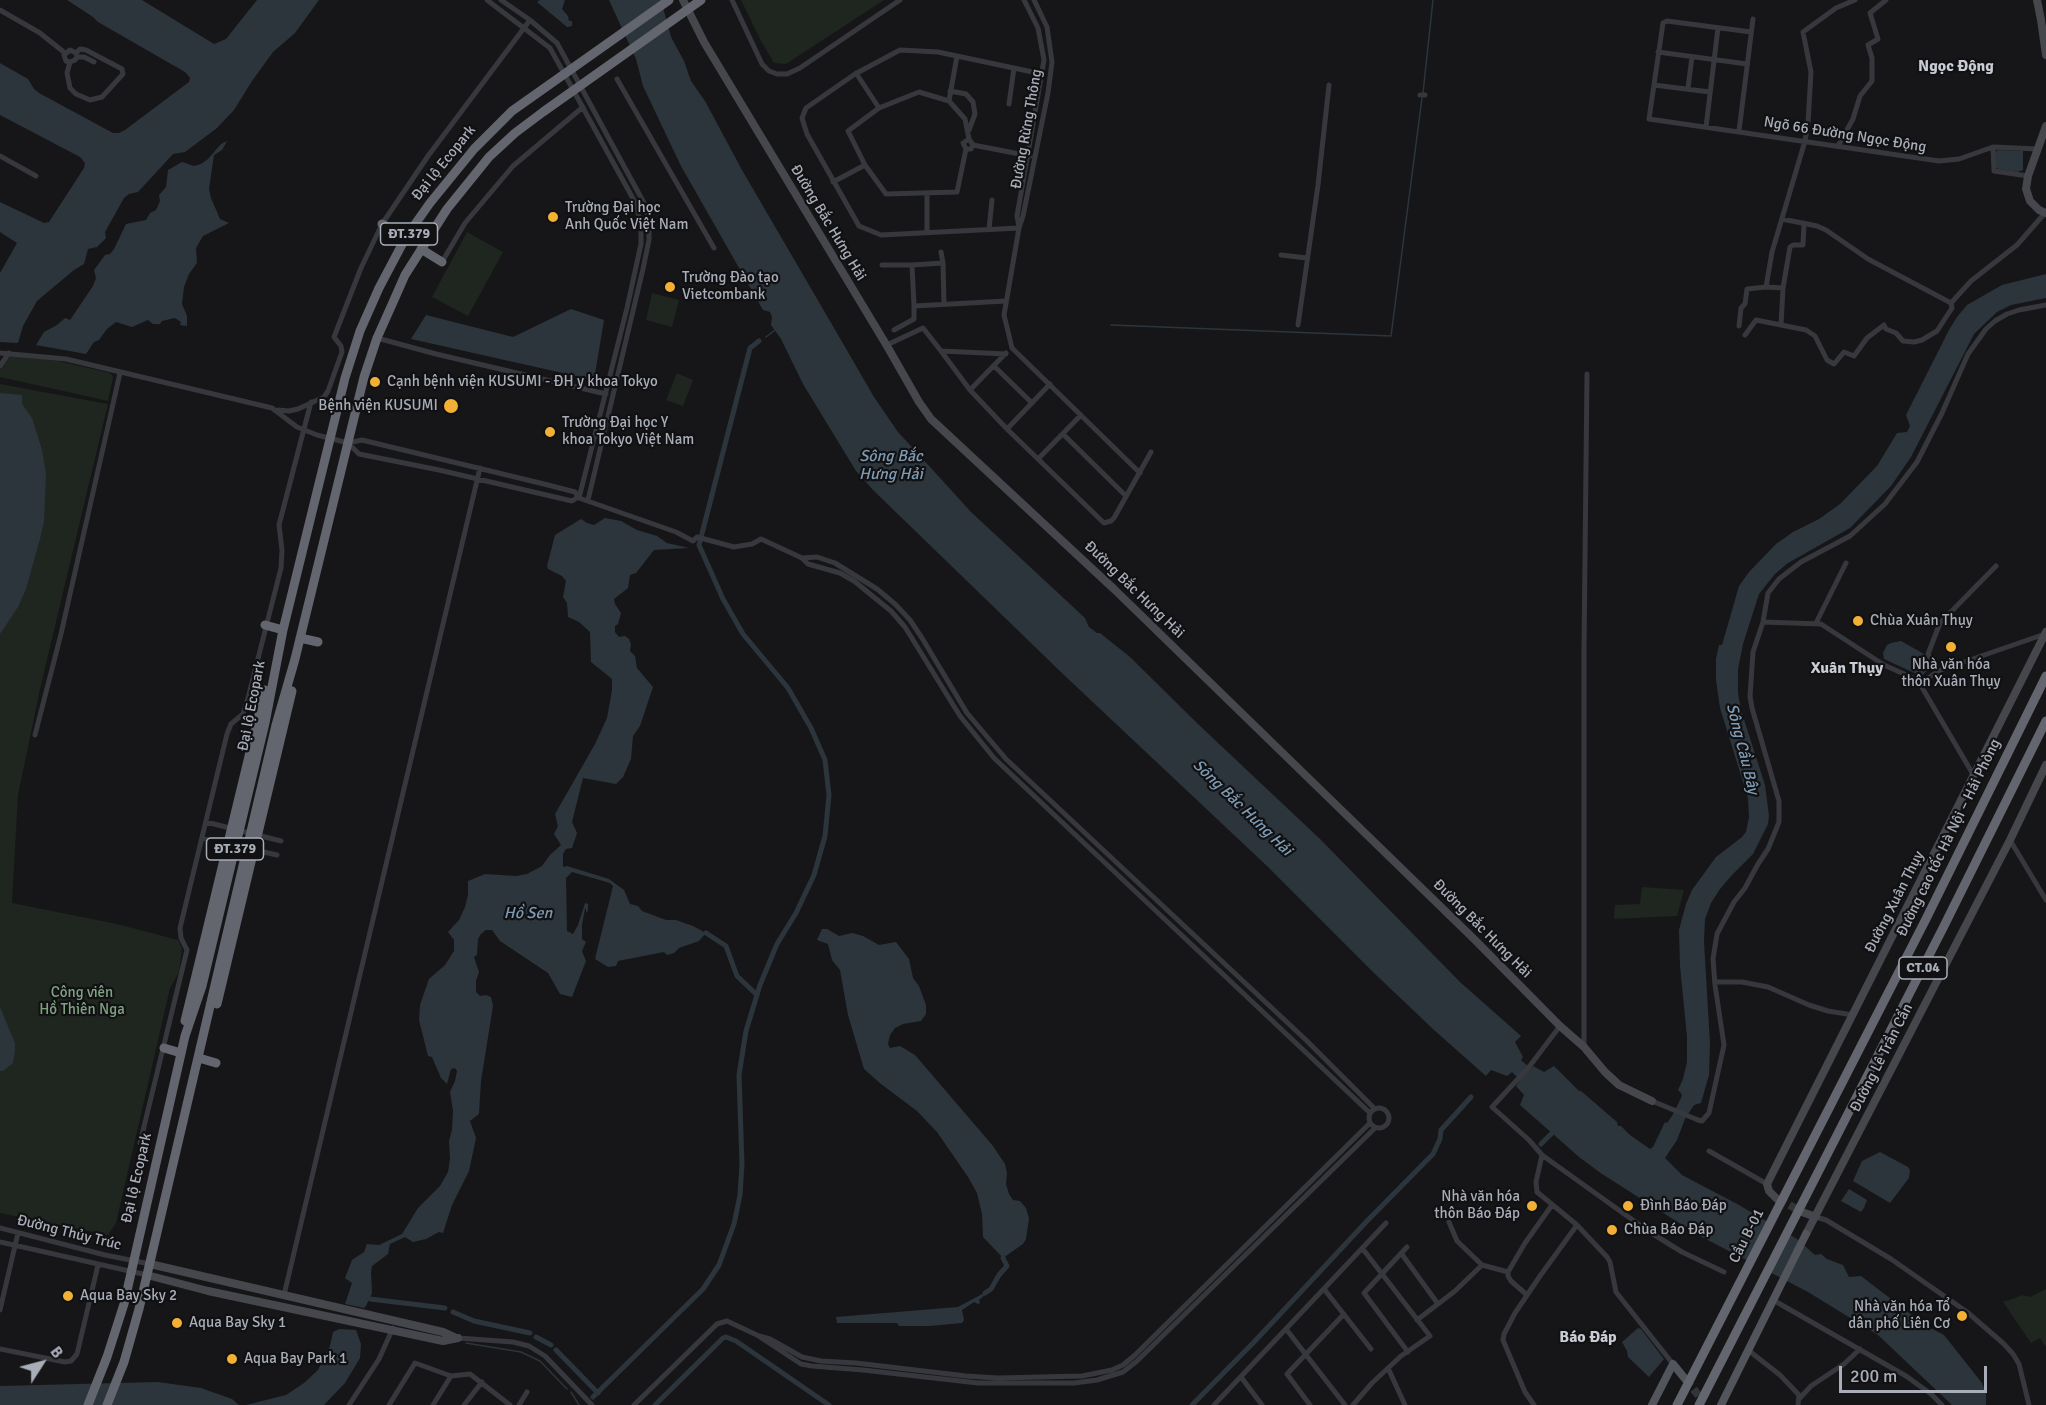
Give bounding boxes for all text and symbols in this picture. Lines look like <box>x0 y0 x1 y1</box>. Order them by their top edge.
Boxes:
district label: Ngọc Động <box>1918 57 1994 77</box>
street label: Đường Rừng Thông <box>1008 68 1046 190</box>
street label: Ngõ 66 Đường Ngọc Động <box>1762 113 1928 157</box>
street label: Đại lộ Ecopark <box>408 122 480 204</box>
street label: Đường Bắc Hưng Hải <box>786 162 870 284</box>
place label: Trường Đại học Anh Quốc Việt Nam <box>565 199 688 234</box>
marker: Trường Đại học Anh Quốc Việt Nam <box>546 210 560 224</box>
road number: ĐT.379 <box>380 223 438 245</box>
place label: Trường Đào tạo Vietcombank <box>682 269 779 304</box>
marker: Trường Đào tạo Vietcombank <box>663 280 677 294</box>
place label: Cạnh bệnh viện KUSUMI - ĐH y khoa Tokyo <box>387 373 658 391</box>
marker: Cạnh bệnh viện KUSUMI - ĐH y khoa Tokyo <box>368 375 382 389</box>
place label: Bệnh viện KUSUMI <box>318 397 438 415</box>
marker: Bệnh viện KUSUMI <box>442 397 460 415</box>
place label: Trường Đại học Y khoa Tokyo Việt Nam <box>562 414 694 449</box>
marker: Trường Đại học Y khoa Tokyo Việt Nam <box>543 425 557 439</box>
water label: Sông Bắc Hưng Hải <box>859 447 923 485</box>
street label: Đường Bắc Hưng Hải <box>1080 538 1188 642</box>
place label: Chùa Xuân Thụy <box>1870 612 1973 630</box>
marker: Chùa Xuân Thụy <box>1851 614 1865 628</box>
marker: Nhà văn hóa thôn Xuân Thụy <box>1944 640 1958 654</box>
place label: Nhà văn hóa thôn Xuân Thụy <box>1901 656 2001 691</box>
street label: Đại lộ Ecopark <box>234 659 270 753</box>
district label: Xuân Thụy <box>1811 659 1883 679</box>
water label: Sông Cầu Bây <box>1721 702 1763 796</box>
street label: Đường cao tốc Hà Nội – Hải Phòng <box>1893 736 2005 940</box>
water label: Sông Bắc Hưng Hải <box>1188 756 1296 860</box>
road number: ĐT.379 <box>206 838 264 860</box>
street label: Đường Xuân Thụy <box>1862 848 1928 956</box>
street label: Đường Bắc Hưng Hải <box>1429 876 1535 982</box>
water label: Hồ Sen <box>504 904 552 924</box>
road number: CT.04 <box>1899 957 1947 979</box>
park label: Công viên Hồ Thiên Nga <box>39 984 125 1019</box>
street label: Đường Lê Trần Cẩn <box>1847 1001 1917 1115</box>
street label: Đại lộ Ecopark <box>118 1131 156 1225</box>
place label: Nhà văn hóa thôn Báo Đáp <box>1434 1188 1520 1223</box>
place label: Đình Báo Đáp <box>1640 1197 1727 1215</box>
marker: Nhà văn hóa thôn Báo Đáp <box>1525 1199 1539 1213</box>
marker: Đình Báo Đáp <box>1621 1199 1635 1213</box>
street label: Cầu B-01 <box>1726 1206 1768 1266</box>
street label: Đường Thủy Trúc <box>15 1211 123 1255</box>
place label: Chùa Báo Đáp <box>1624 1221 1713 1239</box>
marker: Chùa Báo Đáp <box>1605 1223 1619 1237</box>
place label: Aqua Bay Sky 2 <box>80 1287 177 1305</box>
marker: Aqua Bay Sky 2 <box>61 1289 75 1303</box>
place label: Nhà văn hóa Tổ dân phố Liên Cơ <box>1848 1298 1950 1333</box>
marker: Nhà văn hóa Tổ dân phố Liên Cơ <box>1955 1309 1969 1323</box>
place label: Aqua Bay Sky 1 <box>189 1314 286 1332</box>
marker: Aqua Bay Sky 1 <box>170 1316 184 1330</box>
district label: Báo Đáp <box>1559 1328 1617 1348</box>
north arrow <box>12 1333 72 1393</box>
text: B <box>46 1343 68 1362</box>
place label: Aqua Bay Park 1 <box>244 1350 347 1368</box>
marker: Aqua Bay Park 1 <box>225 1352 239 1366</box>
scale bar <box>1842 1354 1990 1392</box>
text: 200 m <box>1850 1365 1897 1387</box>

